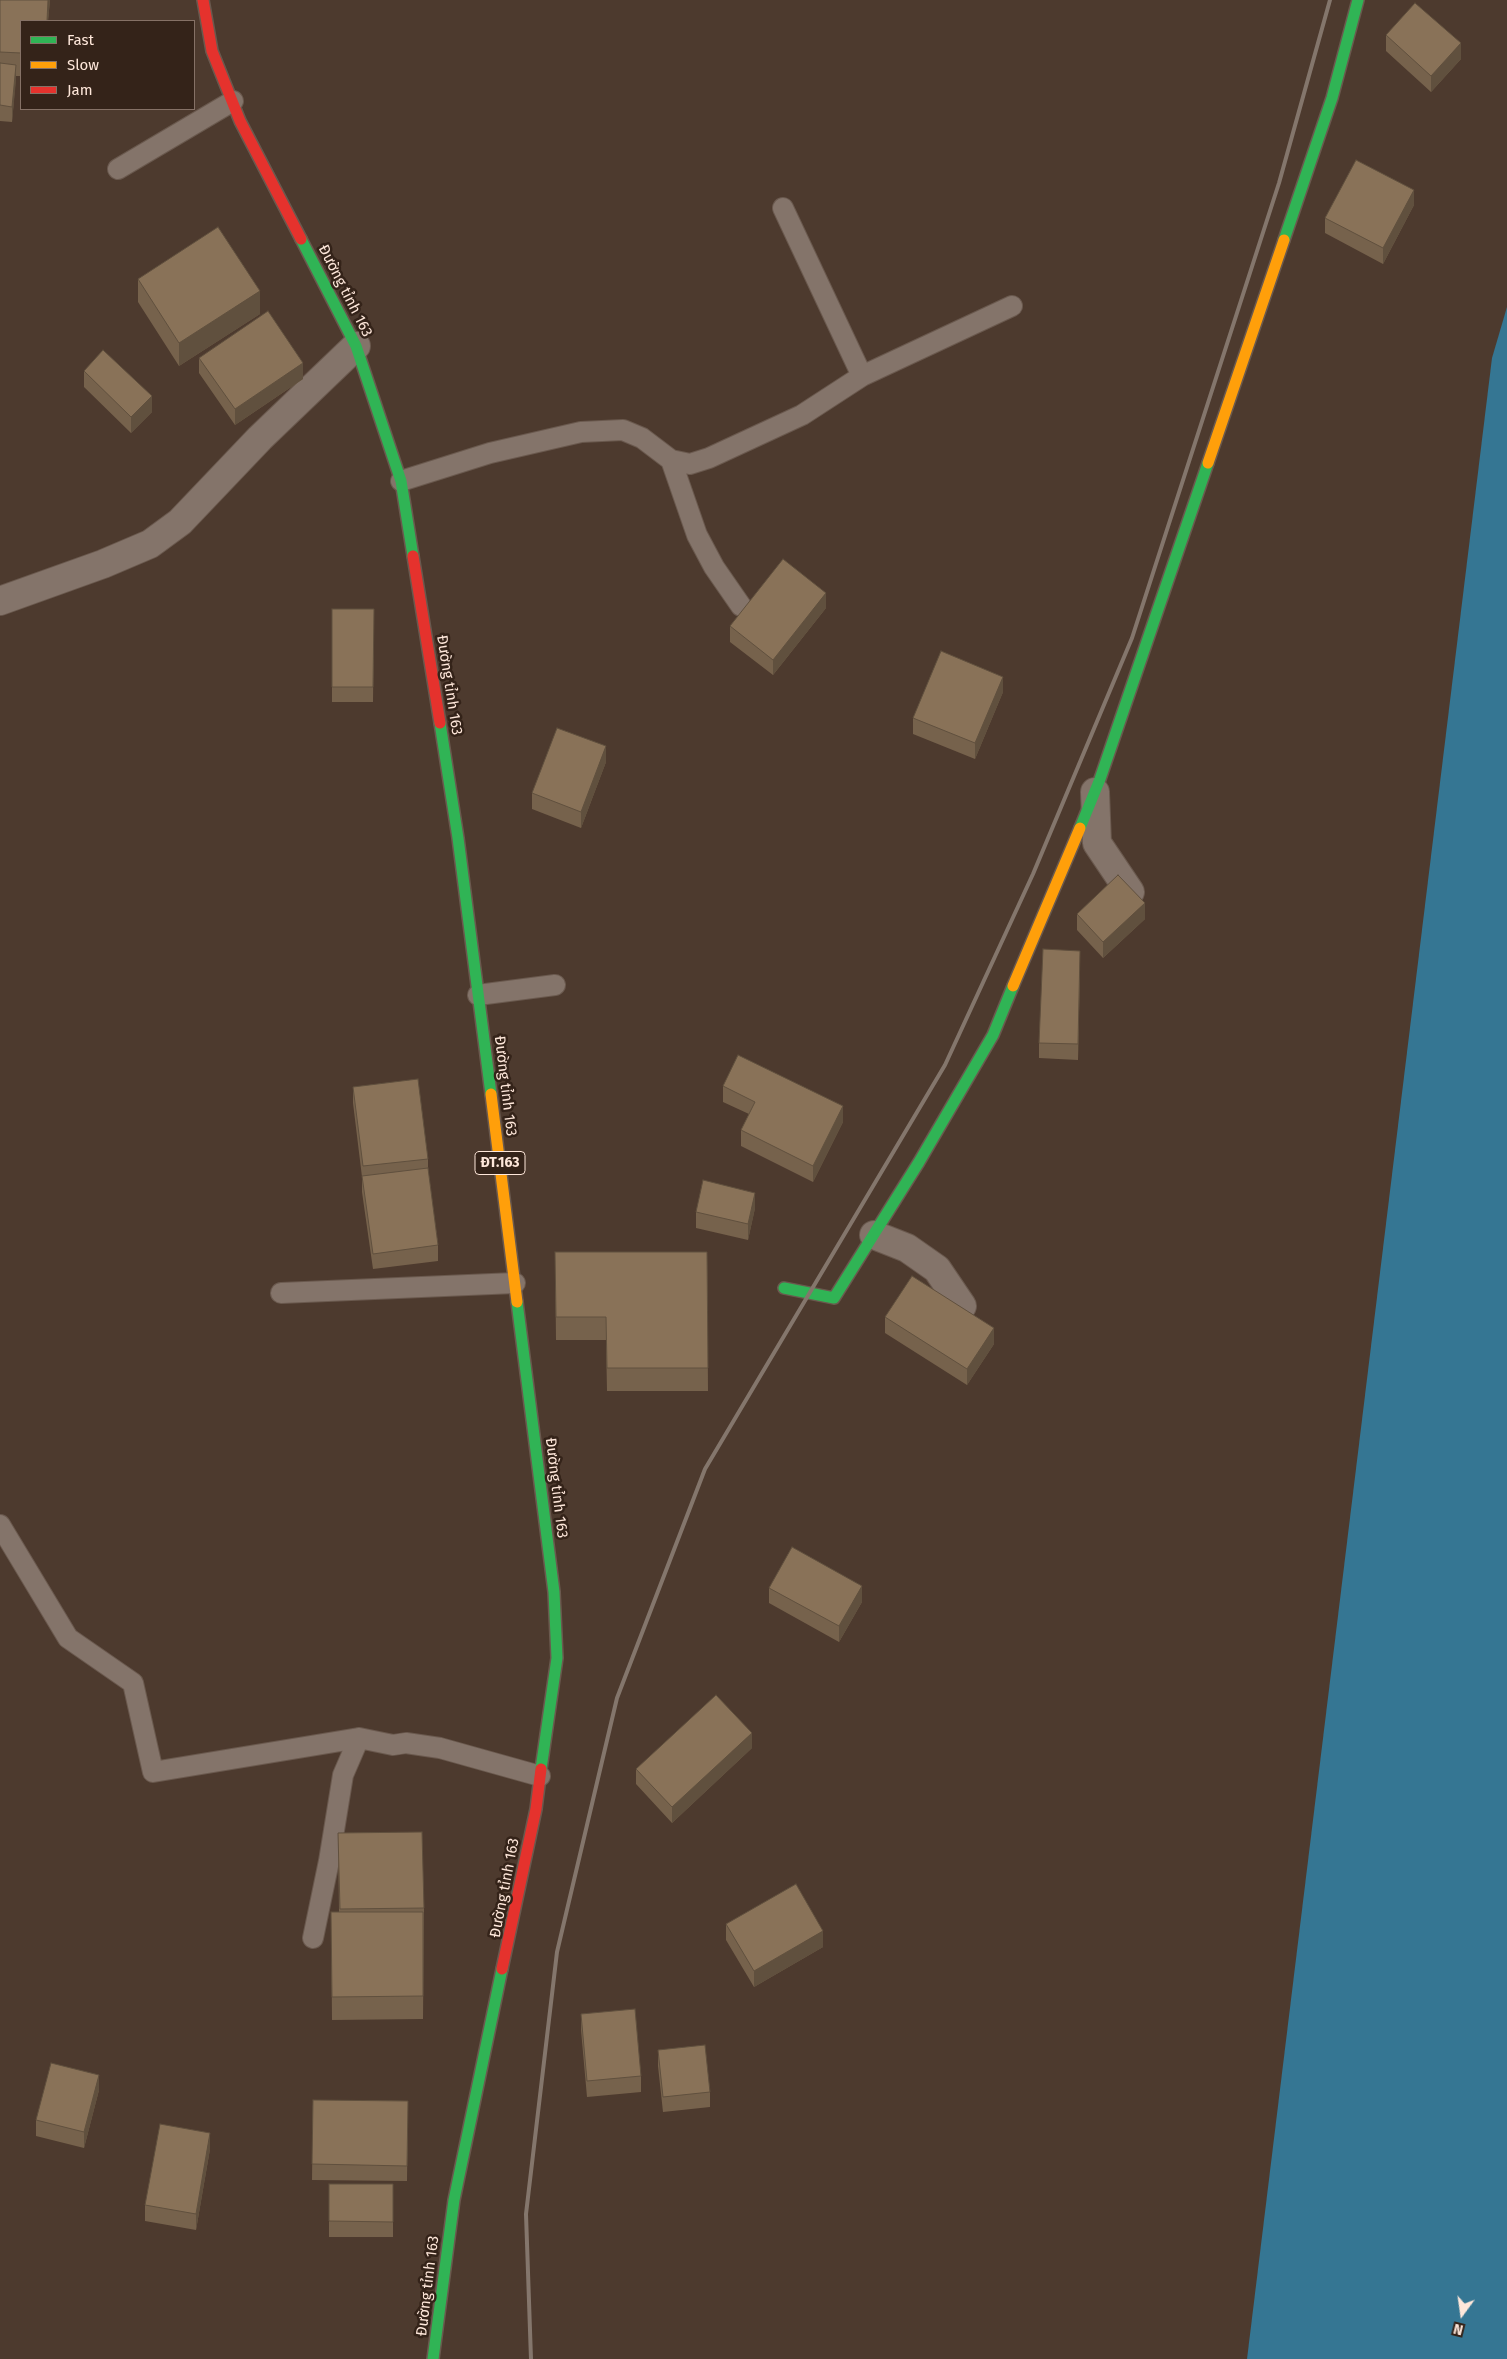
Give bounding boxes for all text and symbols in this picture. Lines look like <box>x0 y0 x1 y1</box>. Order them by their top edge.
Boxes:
legend <box>20 20 195 110</box>
text: Fast <box>67 31 94 49</box>
text: Slow <box>67 56 99 74</box>
text: Jam <box>67 81 93 99</box>
street label: Đường tỉnh 163 <box>314 242 376 340</box>
street label: Đường tỉnh 163 <box>432 634 466 736</box>
street label: Đường tỉnh 163 <box>490 1035 520 1137</box>
road number: ĐT.163 <box>475 1152 525 1174</box>
street label: Đường tỉnh 163 <box>541 1437 571 1539</box>
street label: Đường tỉnh 163 <box>487 1837 523 1939</box>
street label: Đường tỉnh 163 <box>413 2235 443 2337</box>
north arrow <box>1437 2289 1487 2339</box>
text: N <box>1452 2320 1465 2338</box>

